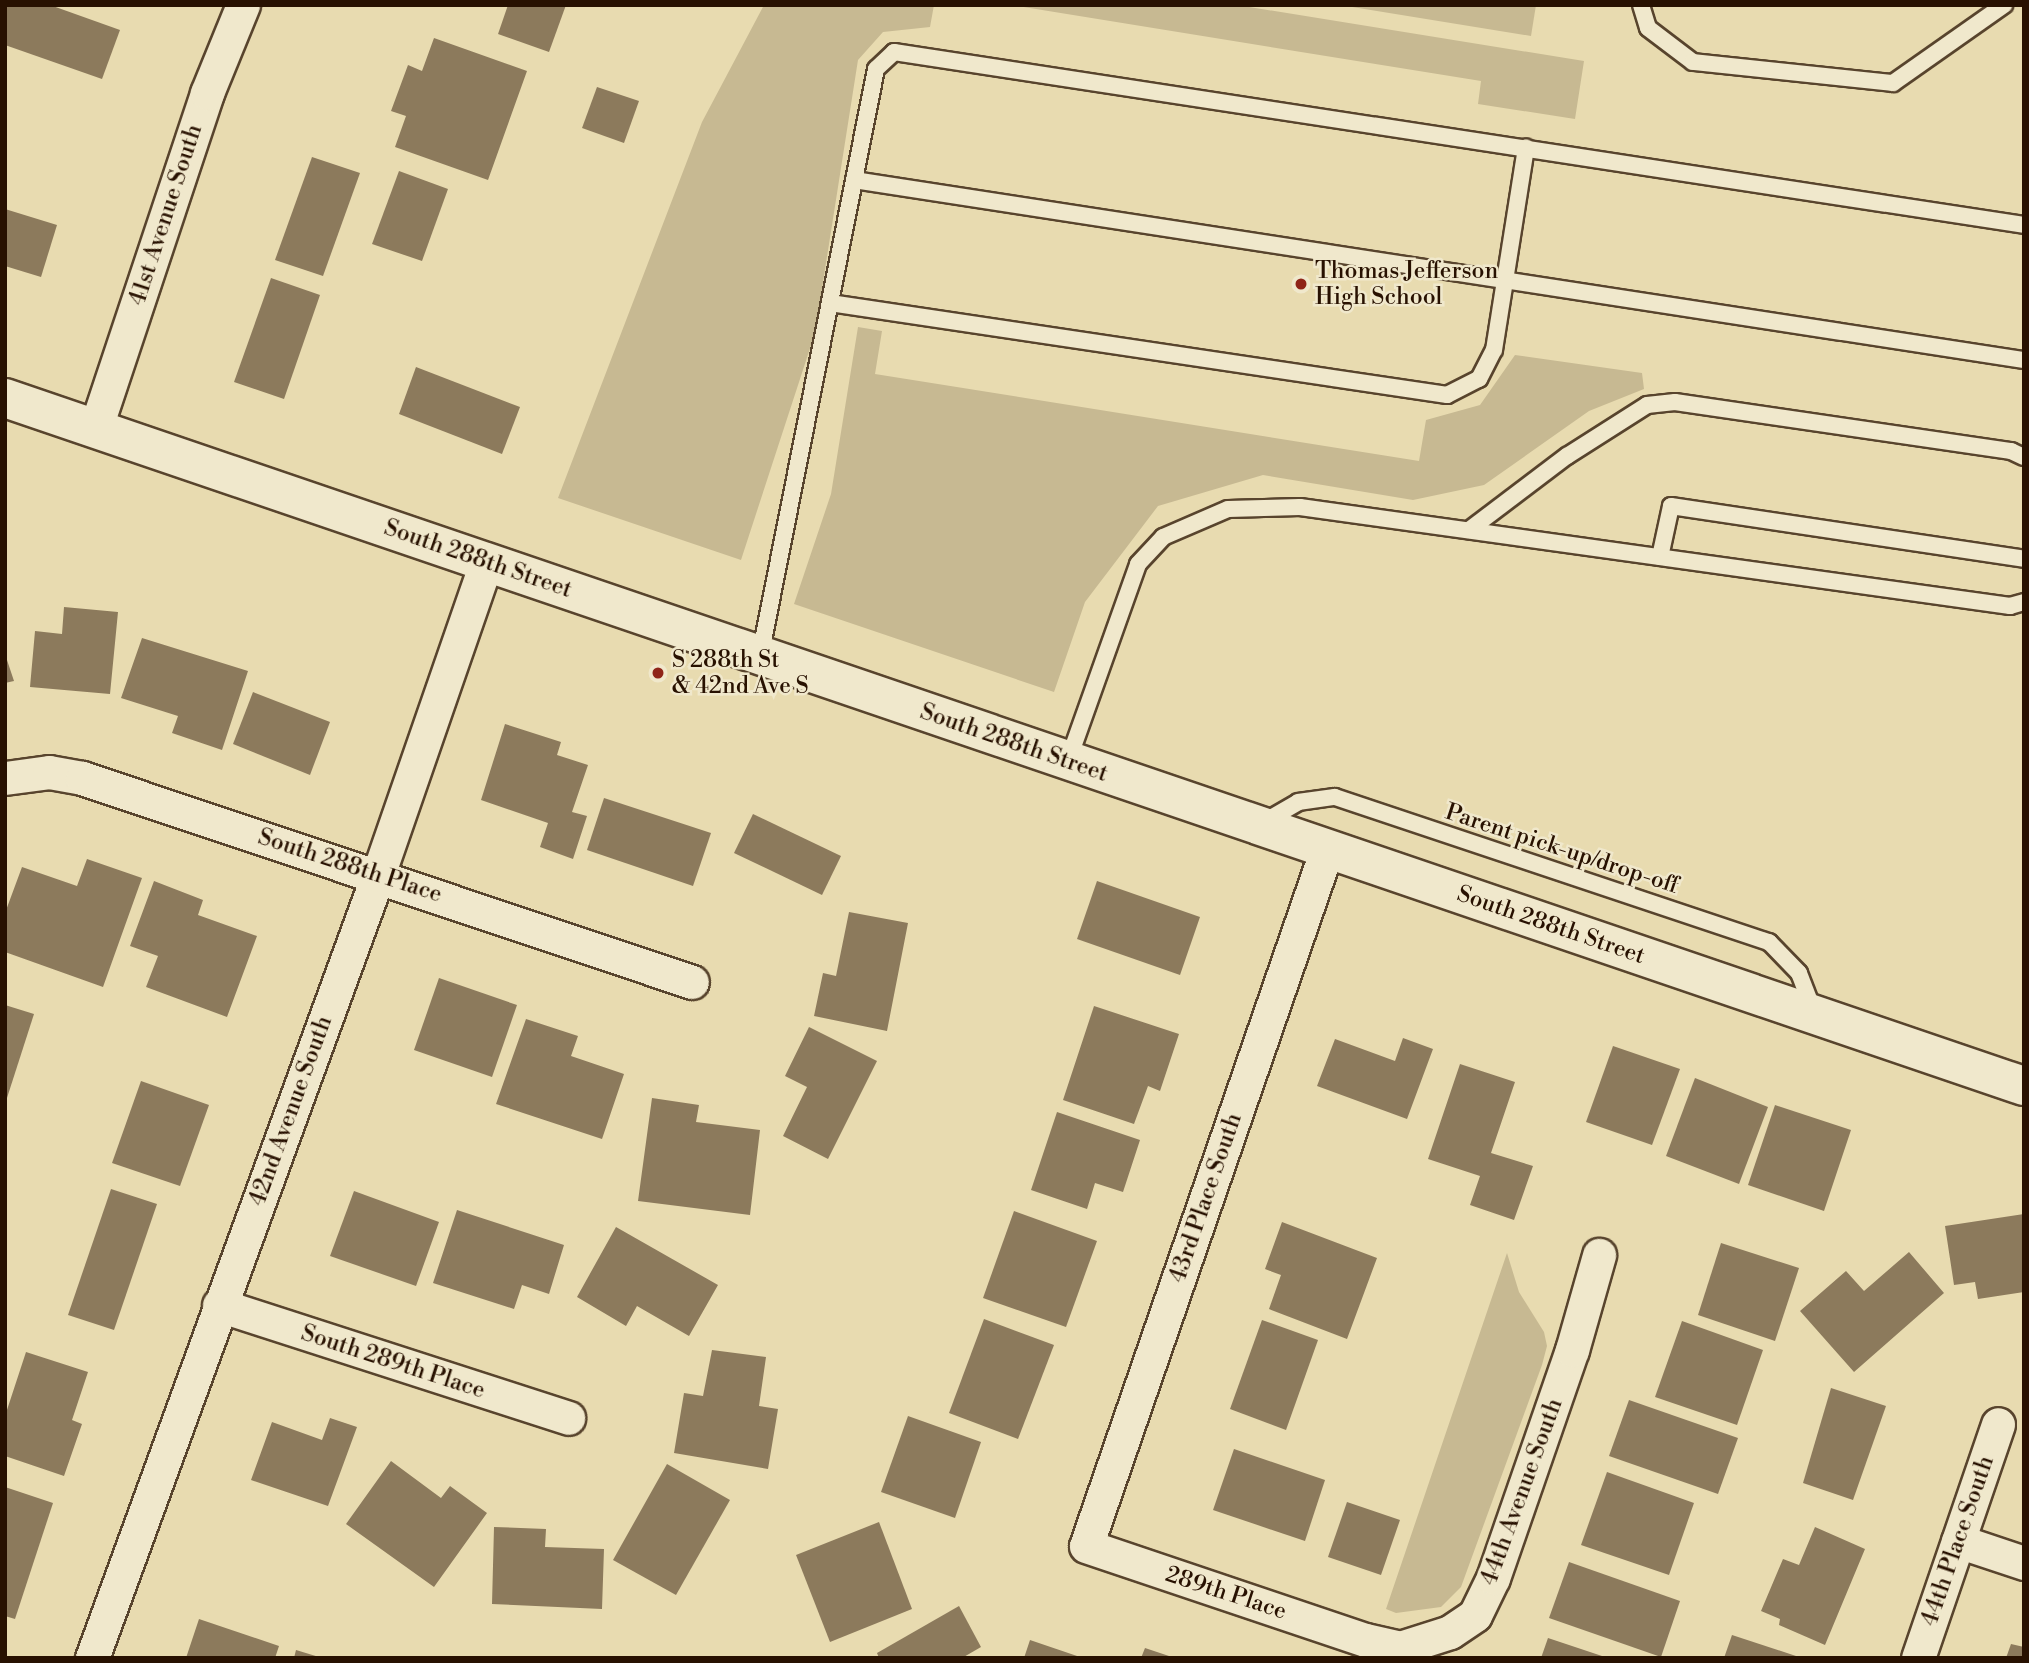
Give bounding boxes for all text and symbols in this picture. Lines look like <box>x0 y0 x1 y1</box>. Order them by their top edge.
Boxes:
street label: 41st Avenue South <box>124 121 208 309</box>
place label: Thomas Jefferson High School <box>1315 257 1498 311</box>
marker: Thomas Jefferson High School <box>1293 276 1309 292</box>
street label: South 288th Street <box>380 514 576 604</box>
place label: S 288th St & 42nd Ave S <box>672 646 809 700</box>
marker: S 288th St & 42nd Ave S <box>650 665 666 681</box>
street label: South 288th Street <box>916 698 1112 788</box>
street label: Parent pick-up/drop-off <box>1442 798 1682 900</box>
street label: South 288th Place <box>255 823 445 909</box>
street label: South 288th Street <box>1453 880 1649 970</box>
street label: 42nd Avenue South <box>244 1012 338 1210</box>
street label: 43rd Place South <box>1164 1110 1248 1286</box>
street label: South 289th Place <box>298 1319 488 1405</box>
street label: 44th Avenue South <box>1475 1395 1569 1589</box>
street label: 44th Place South <box>1916 1452 2000 1630</box>
street label: 289th Place <box>1162 1560 1290 1626</box>

